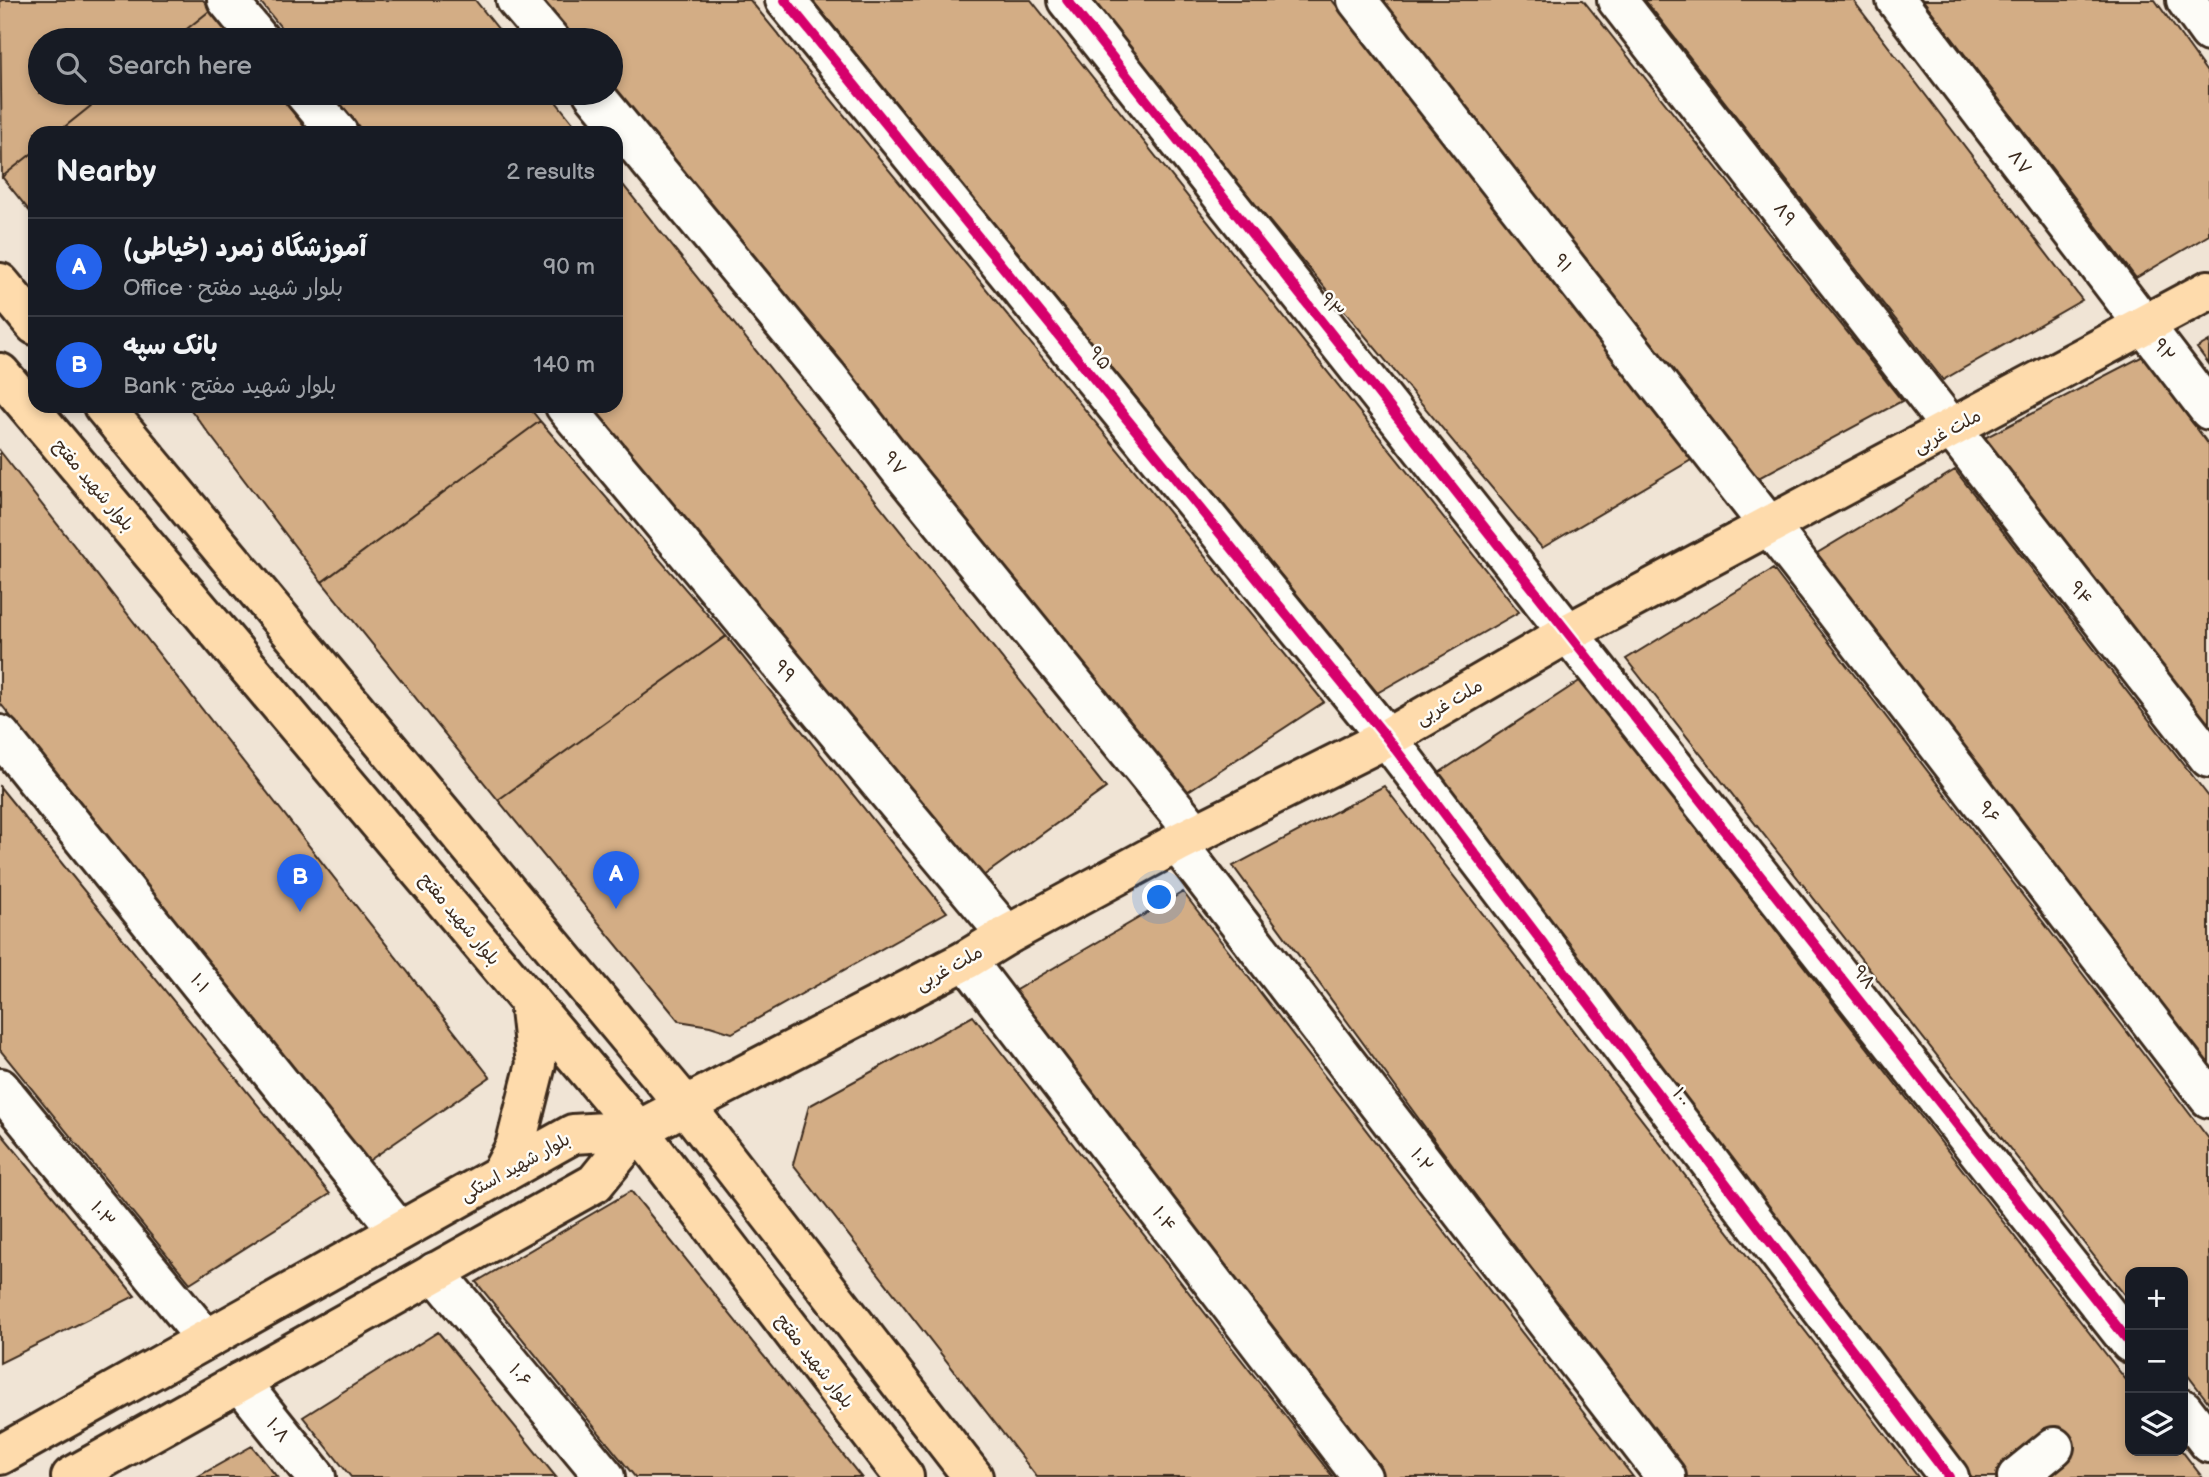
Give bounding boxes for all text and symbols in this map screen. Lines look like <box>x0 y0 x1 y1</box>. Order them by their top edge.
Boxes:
search box <box>28 28 623 105</box>
icon: search <box>52 48 90 86</box>
text: Search here <box>108 51 252 82</box>
street label: ۸۷ <box>2004 146 2036 179</box>
text: Nearby <box>56 154 156 190</box>
text: 2 results <box>506 158 595 186</box>
street label: ۸۹ <box>1769 198 1800 230</box>
text: آموزشگاه زمرد (خیاطی) <box>123 233 366 264</box>
street label: ۹۱ <box>1549 250 1576 277</box>
text: A <box>72 253 86 281</box>
text: 90 m <box>543 253 595 281</box>
text: Office · بلوار شهید مفتح <box>123 274 343 302</box>
street label: ۹۳ <box>1315 289 1348 322</box>
text: بانک سپه <box>123 331 218 362</box>
street label: ۹۲ <box>2148 335 2179 366</box>
street label: ۹۵ <box>1084 342 1115 374</box>
text: B <box>71 351 87 379</box>
text: 140 m <box>533 351 595 379</box>
text: Bank · بلوار شهید مفتح <box>123 372 336 400</box>
street label: ملت غربی <box>1910 405 1985 458</box>
street label: بلوار شهید مفتح <box>48 435 138 536</box>
street label: ۹۷ <box>879 447 910 479</box>
street label: ۹۴ <box>2065 577 2097 610</box>
street label: ۹۹ <box>769 656 800 687</box>
street label: ملت غربی <box>1412 675 1486 730</box>
street label: ۹۶ <box>1974 797 2004 827</box>
pin: A <box>593 851 639 909</box>
pin: B <box>277 854 323 912</box>
street label: بلوار شهید مفتح <box>414 869 504 970</box>
your location <box>1142 880 1176 914</box>
street label: ملت غربی <box>912 941 986 995</box>
street label: ۹۸ <box>1848 961 1879 993</box>
street label: ۱۰۱ <box>185 969 214 997</box>
street label: ۱۰۰ <box>1668 1084 1695 1111</box>
street label: بلوار شهید استکی <box>457 1129 574 1206</box>
street label: ۱۰۲ <box>1406 1144 1437 1176</box>
street label: ۱۰۳ <box>86 1197 119 1231</box>
street label: ۱۰۴ <box>1147 1203 1180 1236</box>
map controls <box>2125 1267 2188 1456</box>
button: + <box>2125 1267 2188 1330</box>
street label: بلوار شهید مفتح <box>770 1310 858 1413</box>
button: − <box>2125 1330 2188 1393</box>
street label: ۱۰۶ <box>504 1360 535 1391</box>
button: layers <box>2125 1393 2188 1456</box>
street label: ۱۰۸ <box>262 1414 294 1447</box>

